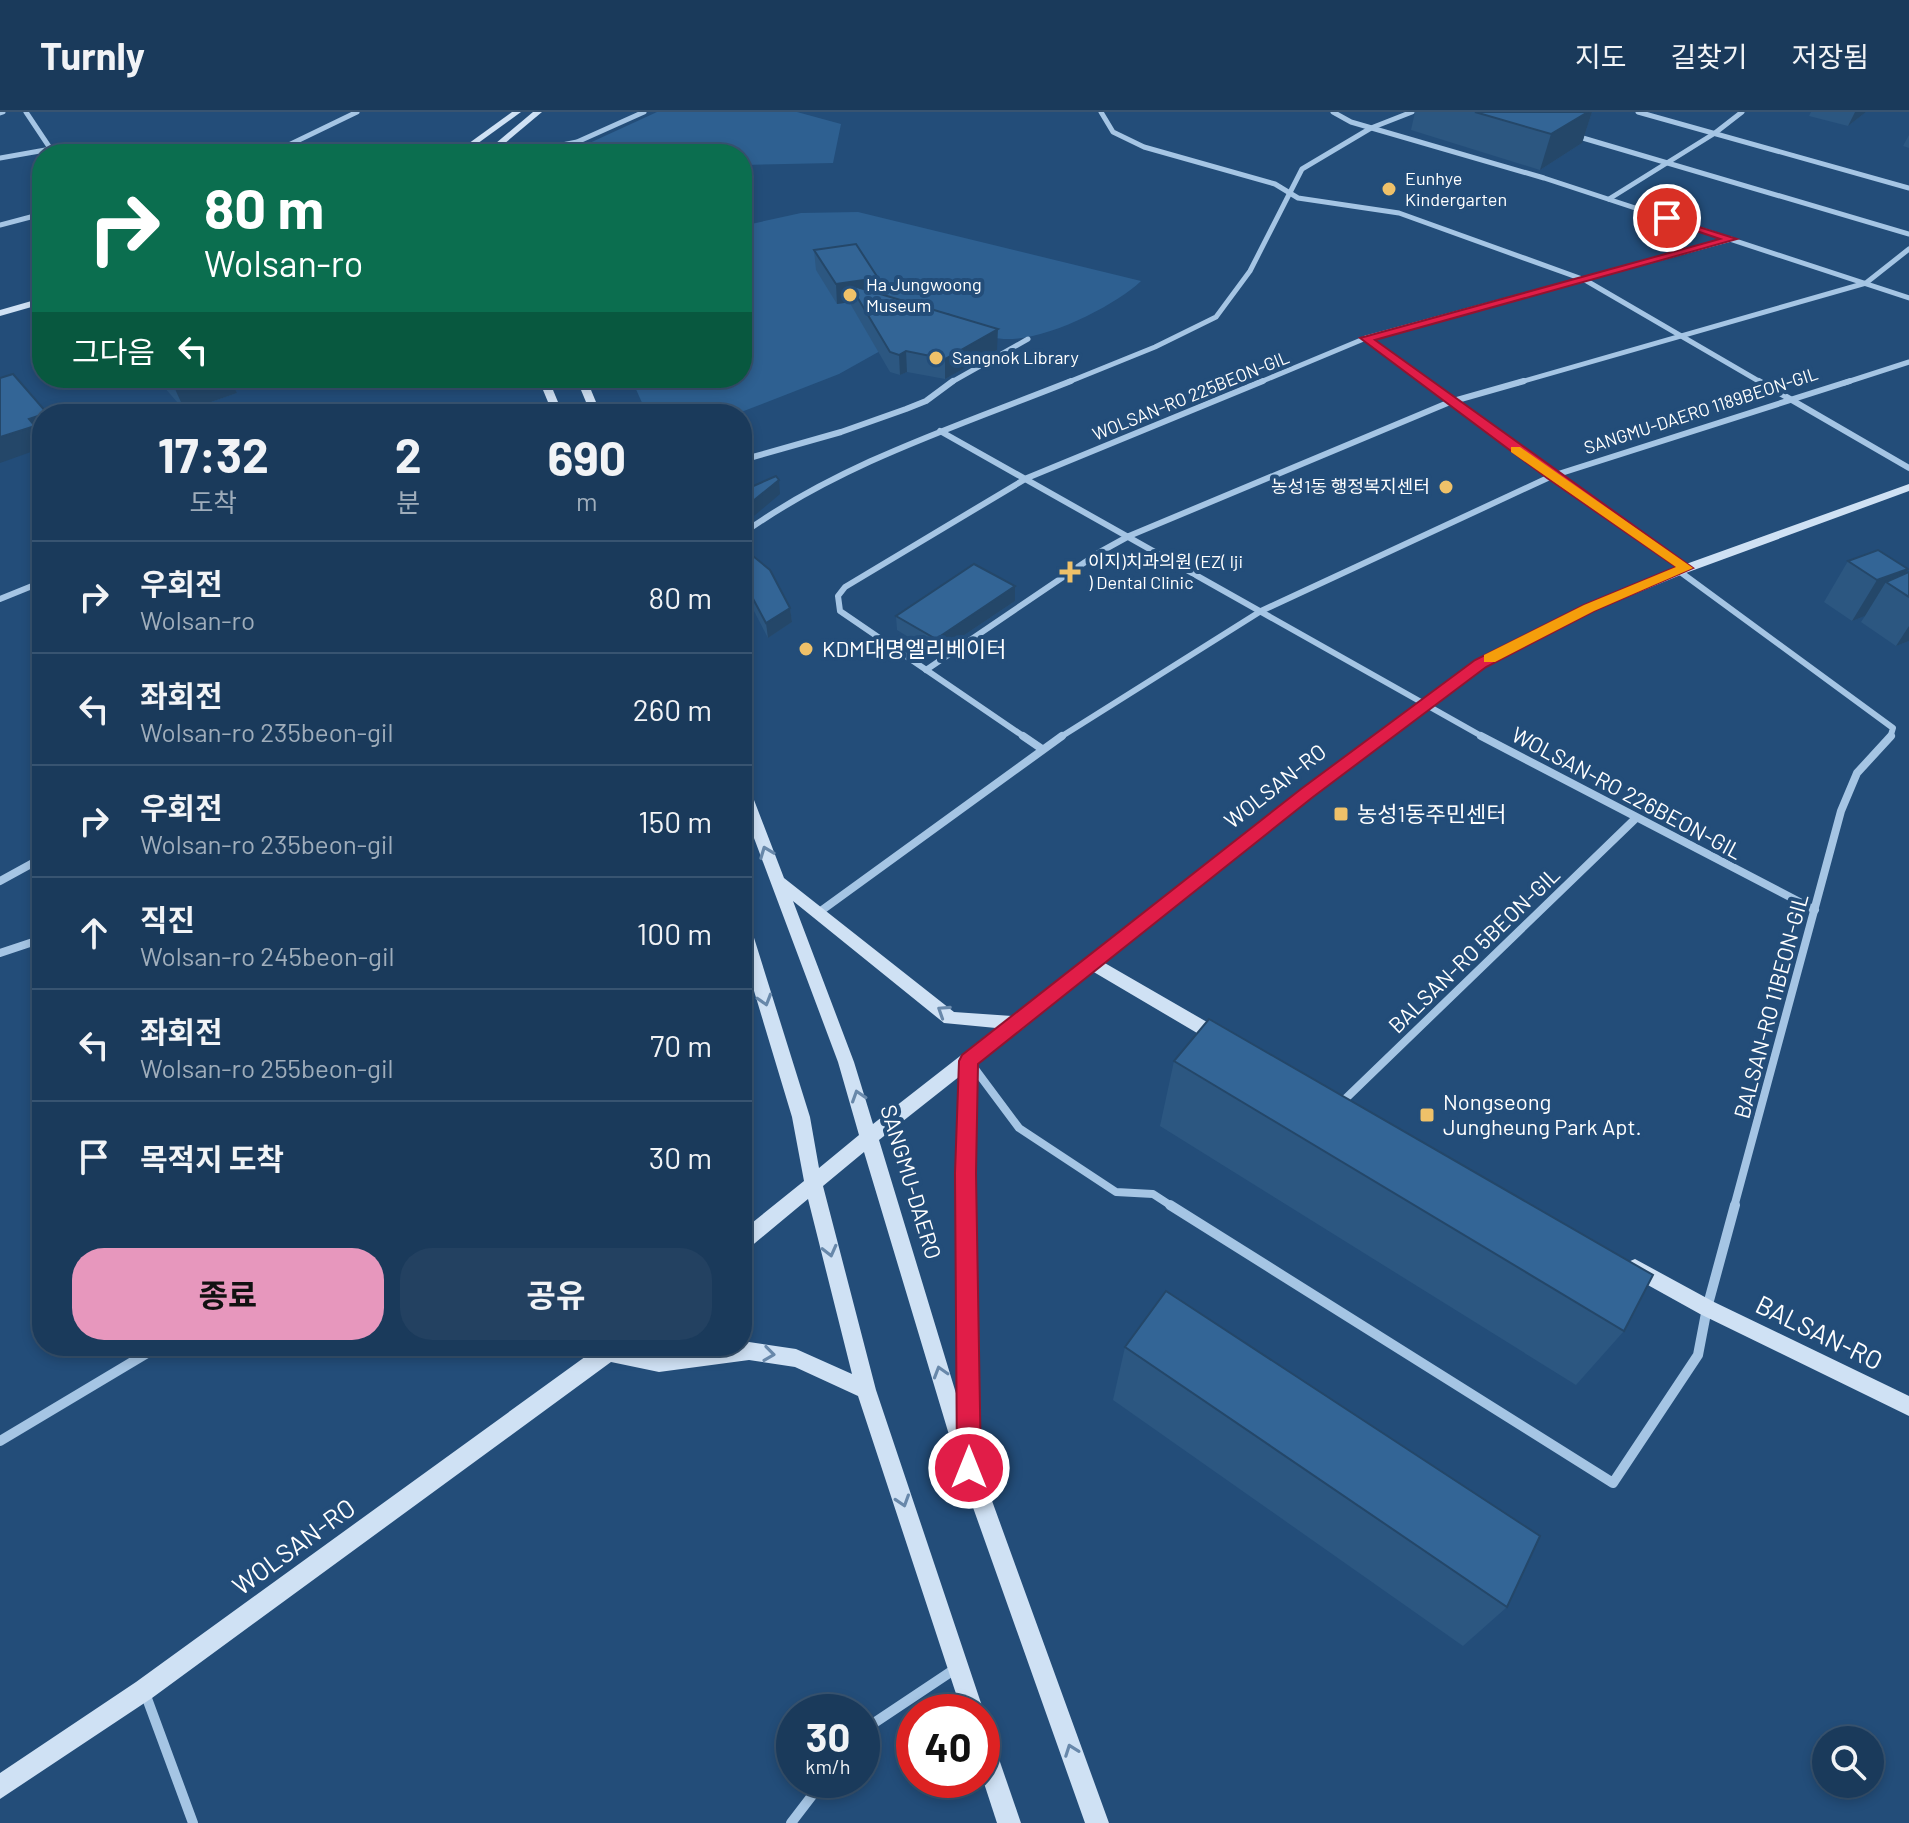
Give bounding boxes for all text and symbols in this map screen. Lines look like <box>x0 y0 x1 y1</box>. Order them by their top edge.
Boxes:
text: Turnly <box>40 32 145 78</box>
text: 지도 <box>1575 39 1626 73</box>
text: 길찾기 <box>1670 39 1748 73</box>
text: 저장됨 <box>1792 39 1869 73</box>
place label: Eunhye Kindergarten <box>1405 167 1507 210</box>
text: 80 m <box>204 173 324 240</box>
icon: right <box>72 176 176 280</box>
marker: Eunhye Kindergarten <box>1380 180 1398 198</box>
pin <box>1633 184 1701 252</box>
icon: arrive <box>1645 196 1689 240</box>
text: Wolsan-ro <box>204 241 363 284</box>
place label: Ha Jungwoong Museum <box>866 273 982 316</box>
marker: Ha Jungwoong Museum <box>841 286 859 304</box>
icon: left <box>171 328 215 372</box>
text: 그다음 <box>72 333 155 369</box>
street label: WOLSAN-RO 225BEON-GIL <box>1089 345 1292 445</box>
place label: Sangnok Library <box>952 346 1079 368</box>
marker: Sangnok Library <box>927 349 945 367</box>
street label: SANGMU-DAERO 1189BEON-GIL <box>1581 362 1820 458</box>
text: 17:32 <box>158 425 269 483</box>
text: 2 <box>395 425 422 483</box>
text: 690 <box>548 428 626 486</box>
place label: 농성1동 행정복지센터 <box>1271 475 1430 497</box>
marker: 농성1동 행정복지센터 <box>1437 478 1455 496</box>
text: m <box>576 485 598 516</box>
text: 도착 <box>189 486 237 517</box>
text: 분 <box>396 486 420 517</box>
place label: 이지)치과의원 (EZ( Iji ) Dental Clinic <box>1088 550 1243 593</box>
marker: 이지)치과의원 (EZ( Iji ) Dental Clinic <box>1059 561 1081 583</box>
text: 우회전 <box>140 565 223 601</box>
icon: right <box>72 575 116 619</box>
text: 80 m <box>649 579 712 615</box>
text: Wolsan-ro <box>140 604 255 635</box>
place label: KDM대명엘리베이터 <box>822 635 1006 661</box>
marker: KDM대명엘리베이터 <box>797 640 815 658</box>
text: 좌회전 <box>140 677 223 713</box>
icon: left <box>72 687 116 731</box>
text: 260 m <box>633 691 712 727</box>
text: Wolsan-ro 235beon-gil <box>140 716 393 747</box>
street label: WOLSAN-RO 226BEON-GIL <box>1508 720 1747 864</box>
street label: WOLSAN-RO <box>1218 737 1330 833</box>
text: 우회전 <box>140 789 223 825</box>
icon: right <box>72 799 116 843</box>
place label: 농성1동주민센터 <box>1357 800 1506 826</box>
text: 150 m <box>638 803 712 839</box>
marker: 농성1동주민센터 <box>1332 805 1350 823</box>
text: Wolsan-ro 235beon-gil <box>140 828 393 859</box>
one-way arrow <box>759 846 776 860</box>
street label: BALSAN-RO 5BEON-GIL <box>1382 861 1564 1038</box>
street label: BALSAN-RO 11BEON-GIL <box>1727 890 1813 1121</box>
text: 직진 <box>140 901 195 937</box>
icon: ahead <box>72 911 116 955</box>
text: 100 m <box>637 915 712 951</box>
text: Wolsan-ro 245beon-gil <box>140 940 395 971</box>
one-way arrow <box>756 992 772 1006</box>
one-way arrow <box>938 1005 952 1020</box>
text: 좌회전 <box>140 1013 223 1049</box>
icon: left <box>72 1023 116 1067</box>
text: 70 m <box>650 1027 712 1063</box>
text: Wolsan-ro 255beon-gil <box>140 1052 394 1083</box>
place label: Nongseong Jungheung Park Apt. <box>1443 1088 1642 1139</box>
one-way arrow <box>851 1089 867 1103</box>
street label: SANGMU-DAERO <box>876 1101 948 1262</box>
marker: Nongseong Jungheung Park Apt. <box>1418 1106 1436 1124</box>
icon: arrive <box>72 1135 116 1179</box>
text: 30 m <box>649 1139 712 1175</box>
text: 목적지 도착 <box>140 1140 284 1176</box>
one-way arrow <box>821 1244 838 1258</box>
button: 종료 <box>72 1248 384 1340</box>
button: 공유 <box>400 1248 712 1340</box>
street label: BALSAN-RO <box>1751 1288 1888 1376</box>
one-way arrow <box>762 1345 776 1362</box>
one-way arrow <box>933 1365 949 1379</box>
position arrow <box>927 1426 1011 1510</box>
street label: WOLSAN-RO <box>226 1491 361 1601</box>
one-way arrow <box>894 1493 910 1507</box>
speed limit sign: 40 <box>896 1694 1000 1798</box>
text: 30 <box>806 1712 850 1760</box>
map controls <box>1812 1726 1884 1798</box>
button: search <box>1812 1726 1884 1798</box>
one-way arrow <box>1064 1743 1080 1757</box>
text: km/h <box>805 1754 851 1778</box>

